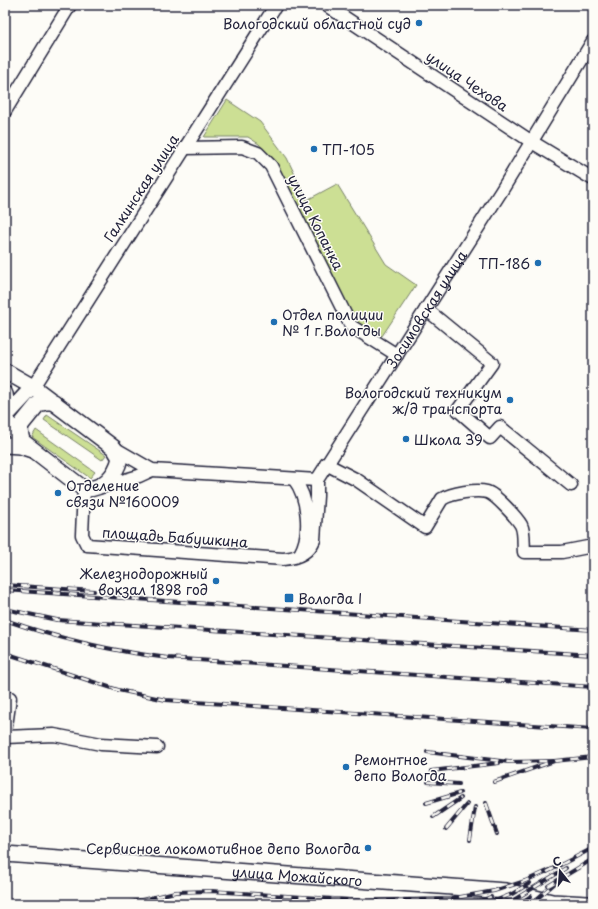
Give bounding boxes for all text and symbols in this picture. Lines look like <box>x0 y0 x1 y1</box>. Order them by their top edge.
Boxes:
place label: Вологодский областной суд <box>223 13 411 34</box>
marker: Вологодский областной суд <box>414 18 424 28</box>
street label: улица Чехова <box>422 46 513 117</box>
street label: Галкинская улица <box>98 130 184 246</box>
place label: ТП-105 <box>322 139 375 160</box>
marker: ТП-105 <box>309 144 319 154</box>
street label: улица Копанка <box>283 171 349 274</box>
street label: Зосимовская улица <box>381 246 472 372</box>
place label: ТП-186 <box>478 253 530 274</box>
marker: ТП-186 <box>533 258 543 268</box>
place label: Отдел полиции № 1 г.Вологды <box>282 304 384 341</box>
marker: Отдел полиции № 1 г.Вологды <box>269 317 279 327</box>
place label: Вологодский техникум ж/д транспорта <box>344 382 502 419</box>
marker: Вологодский техникум ж/д транспорта <box>505 395 515 405</box>
place label: Школа 39 <box>414 429 483 450</box>
marker: Школа 39 <box>401 434 411 444</box>
place label: Отделение связи №160009 <box>66 475 179 512</box>
marker: Отделение связи №160009 <box>53 488 63 498</box>
street label: площадь Бабушкина <box>101 521 249 553</box>
place label: Железнодорожный вокзал 1898 год <box>79 563 208 600</box>
marker: Железнодорожный вокзал 1898 год <box>211 576 221 586</box>
place label: Вологда I <box>298 588 362 609</box>
marker: Вологда I <box>283 592 295 604</box>
place label: Ремонтное депо Вологда <box>354 749 447 786</box>
marker: Ремонтное депо Вологда <box>341 762 351 772</box>
place label: Сервисное локомотивное депо Вологда <box>86 838 360 859</box>
marker: Сервисное локомотивное депо Вологда <box>363 843 373 853</box>
north arrow <box>540 851 580 891</box>
text: С <box>550 852 563 870</box>
street label: улица Можайского <box>231 860 363 891</box>

